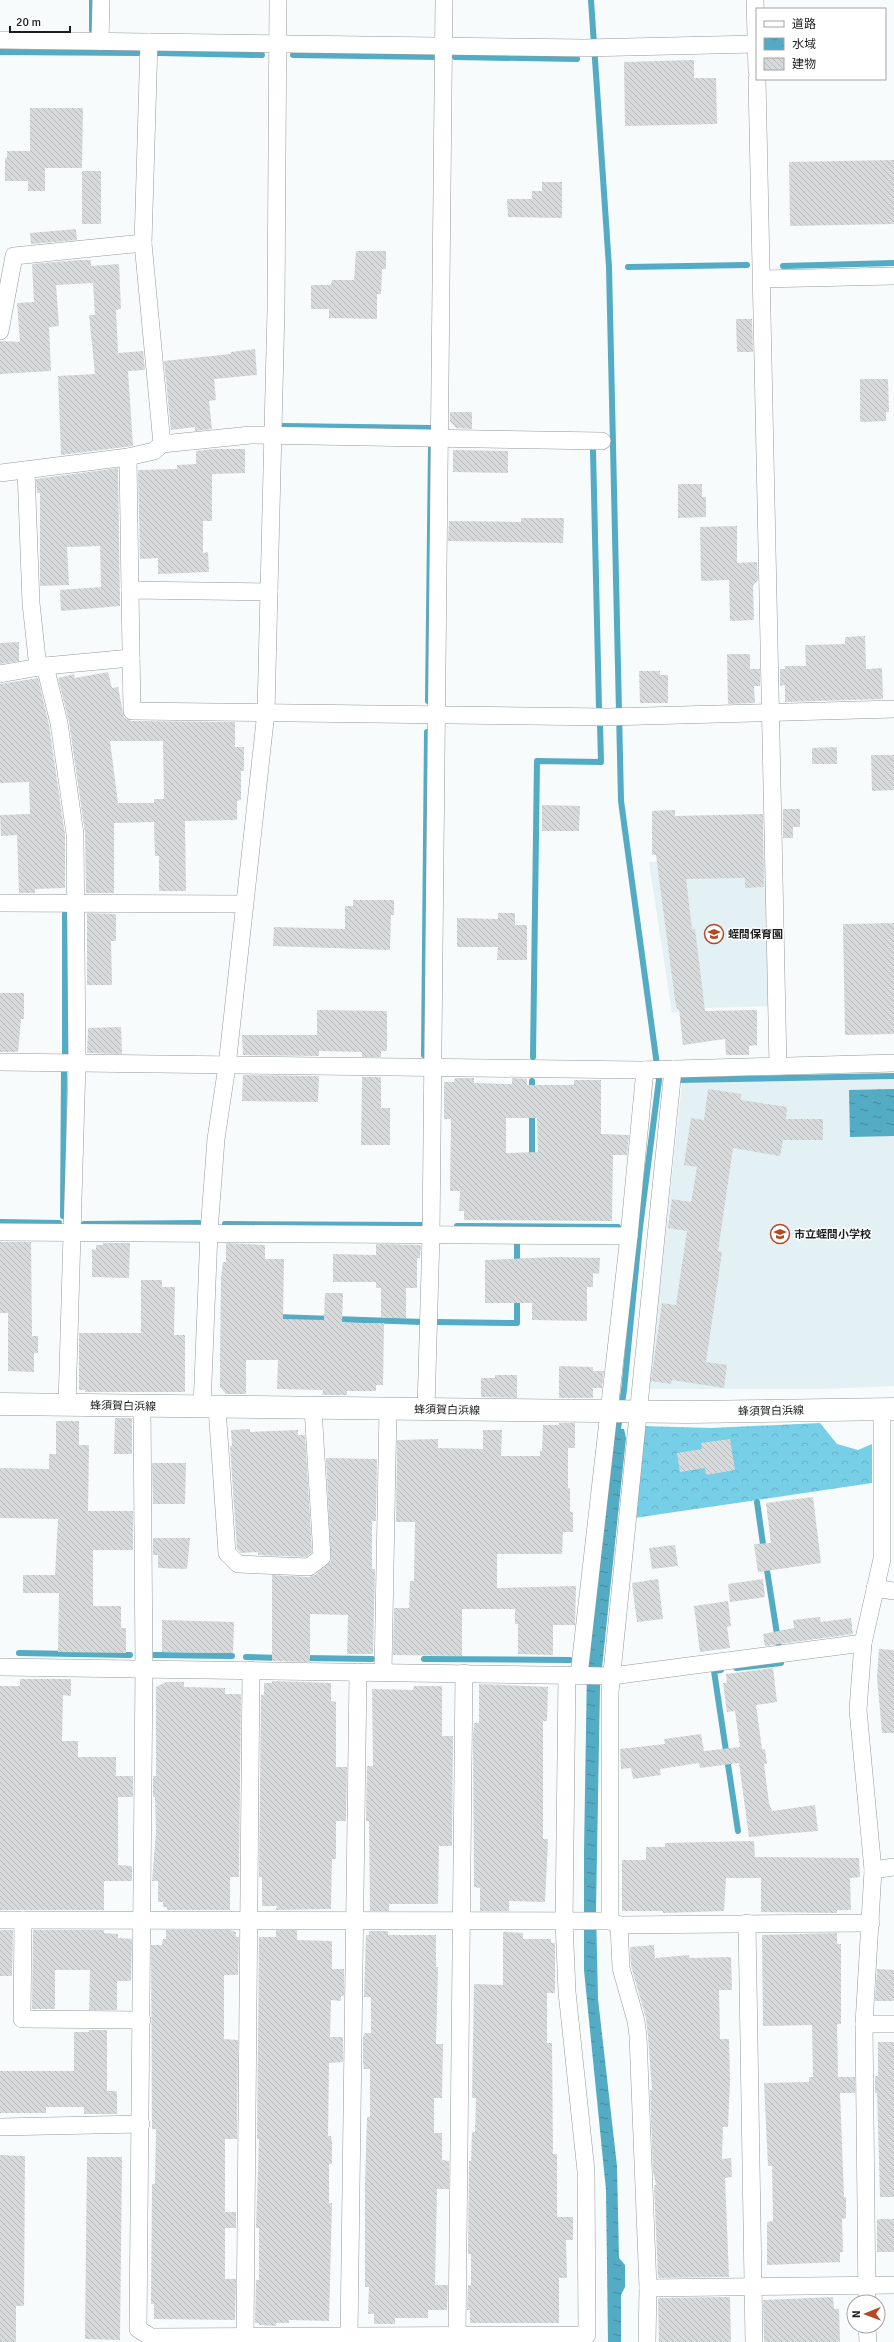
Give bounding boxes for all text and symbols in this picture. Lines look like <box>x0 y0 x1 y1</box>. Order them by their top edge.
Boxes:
scale bar <box>10 8 70 34</box>
legend <box>756 8 886 80</box>
text: 20 m <box>16 15 41 30</box>
text: 道路 <box>792 17 816 32</box>
text: 水域 <box>792 37 816 52</box>
text: 建物 <box>792 57 816 72</box>
school or university icon: 蛭間保育園 <box>703 923 725 945</box>
place label: 蛭間保育園 <box>728 928 783 941</box>
school or university icon: 市立蛭間小学校 <box>769 1223 791 1245</box>
place label: 市立蛭間小学校 <box>794 1228 871 1241</box>
street label: 蜂須賀白浜線 <box>90 1399 156 1413</box>
street label: 蜂須賀白浜線 <box>414 1403 480 1417</box>
street label: 蜂須賀白浜線 <box>738 1404 804 1418</box>
north arrow <box>846 2294 886 2334</box>
text: N <box>850 2310 863 2318</box>

